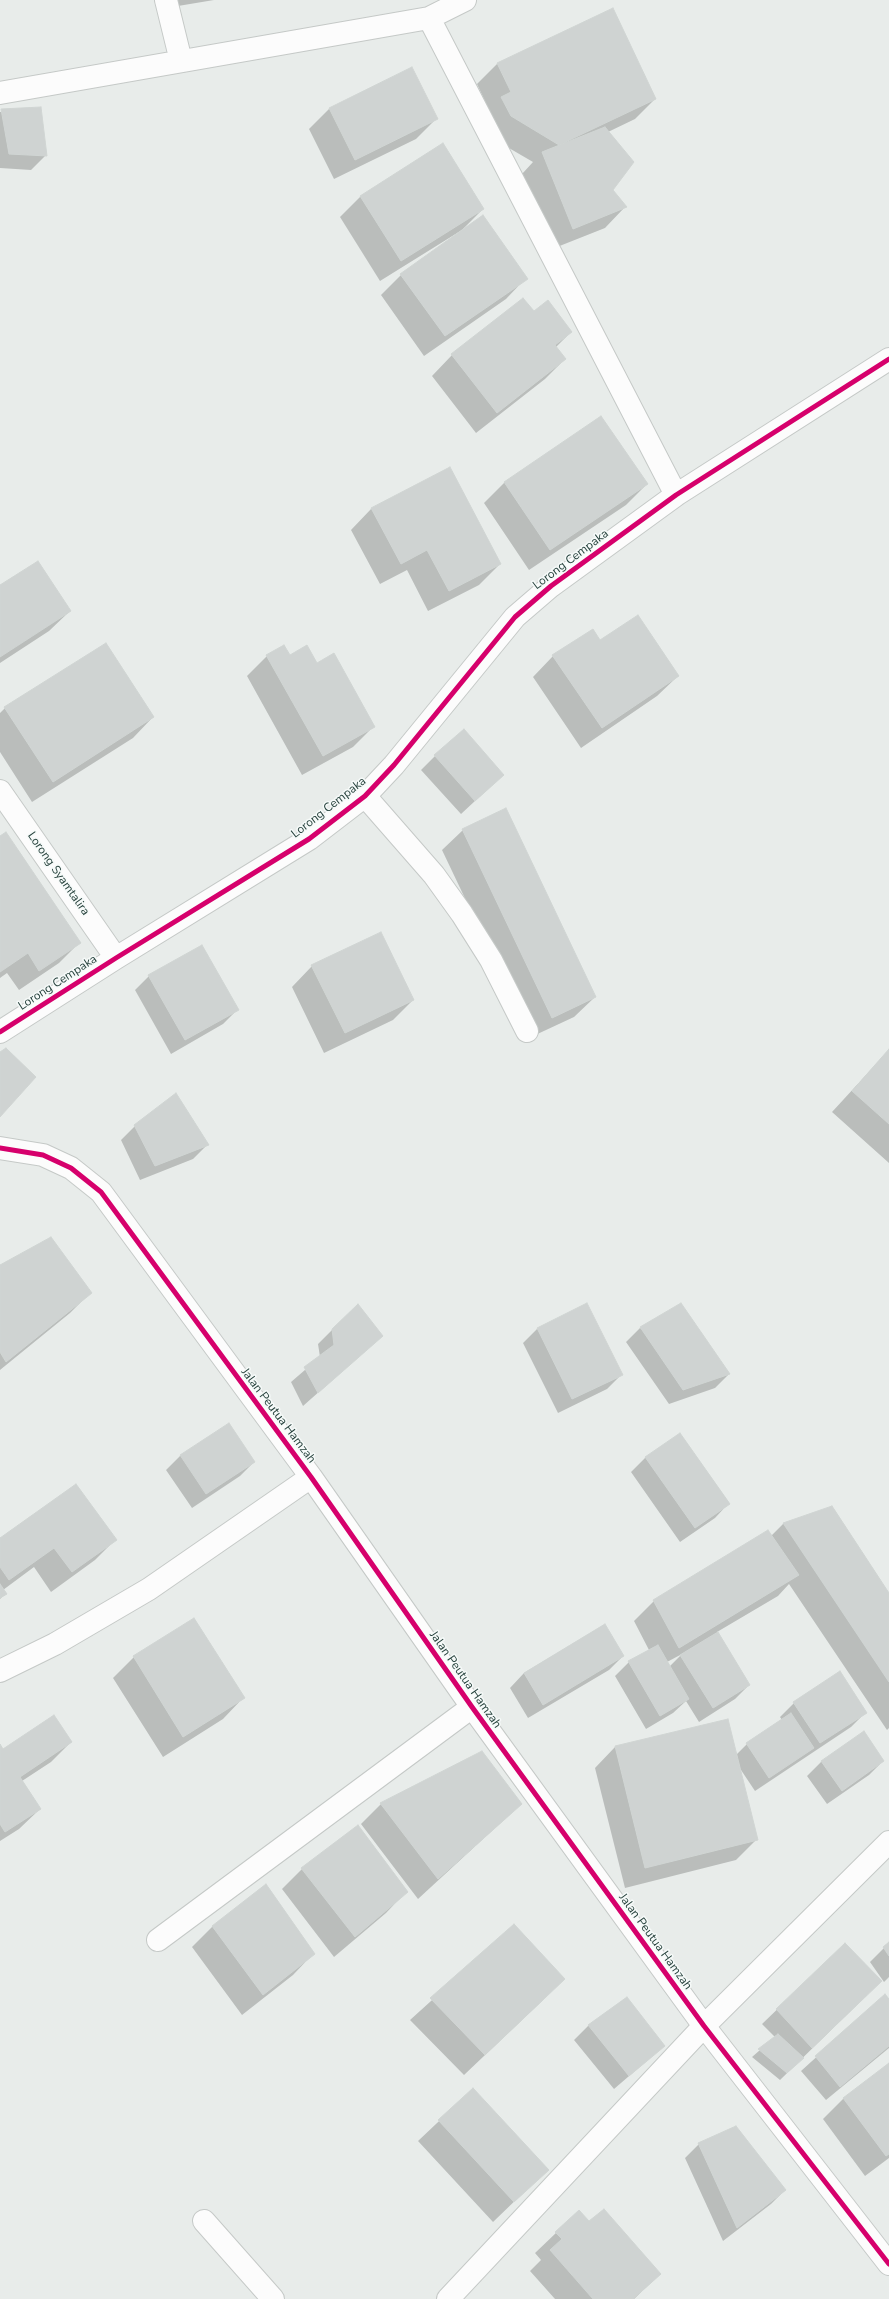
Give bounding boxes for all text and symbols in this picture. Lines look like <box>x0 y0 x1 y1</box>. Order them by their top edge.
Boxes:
street label: Lorong Cempaka <box>530 527 612 593</box>
street label: Lorong Cempaka <box>289 774 369 842</box>
street label: Lorong Syamtalira <box>24 830 92 918</box>
street label: Lorong Cempaka <box>16 952 100 1014</box>
street label: Jalan Peutua Hamzah <box>238 1366 318 1466</box>
street label: Jalan Peutua Hamzah <box>426 1629 504 1731</box>
street label: Jalan Peutua Hamzah <box>615 1891 695 1993</box>

